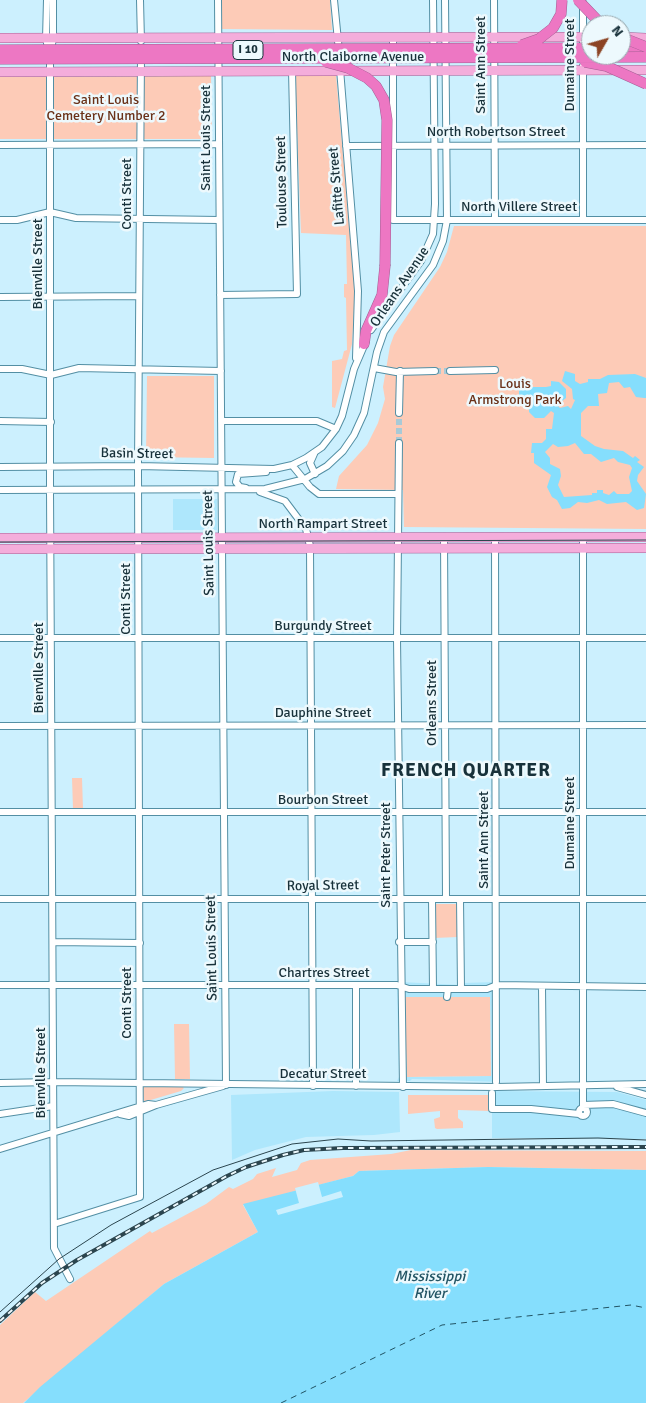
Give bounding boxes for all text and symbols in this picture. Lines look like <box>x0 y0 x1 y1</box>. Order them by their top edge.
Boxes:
north arrow <box>581 15 631 65</box>
street label: Saint Ann Street <box>473 16 489 114</box>
street label: Dumaine Street <box>562 18 578 112</box>
text: N <box>608 22 627 40</box>
road number: I 10 <box>233 40 263 60</box>
street label: North Claiborne Avenue <box>282 49 424 65</box>
street label: Saint Louis Street <box>198 85 214 191</box>
park label: Saint Louis Cemetery Number 2 <box>47 92 165 124</box>
street label: North Robertson Street <box>427 124 565 140</box>
street label: Toulouse Street <box>273 136 291 228</box>
street label: Lafitte Street <box>325 146 349 226</box>
street label: Conti Street <box>119 158 135 230</box>
street label: North Villere Street <box>461 199 577 215</box>
street label: Bienville Street <box>30 218 46 310</box>
street label: Orleans Avenue <box>367 244 433 330</box>
park label: Louis Armstrong Park <box>468 376 562 408</box>
street label: Basin Street <box>101 445 173 463</box>
street label: Saint Louis Street <box>200 490 218 596</box>
street label: North Rampart Street <box>259 516 387 532</box>
street label: Conti Street <box>118 563 134 635</box>
street label: Burgundy Street <box>274 618 372 634</box>
street label: Bienville Street <box>31 622 47 714</box>
street label: Orleans Street <box>424 660 440 746</box>
street label: Dauphine Street <box>275 705 371 721</box>
district label: FRENCH QUARTER <box>379 760 553 782</box>
street label: Dumaine Street <box>562 776 578 870</box>
street label: Saint Ann Street <box>476 791 492 889</box>
street label: Bourbon Street <box>278 792 368 808</box>
street label: Saint Peter Street <box>378 802 394 908</box>
street label: Royal Street <box>287 877 359 895</box>
street label: Saint Louis Street <box>203 895 221 1001</box>
street label: Chartres Street <box>278 965 370 981</box>
street label: Conti Street <box>119 967 135 1039</box>
street label: Bienville Street <box>33 1027 49 1119</box>
street label: Decatur Street <box>280 1066 366 1082</box>
water label: Mississippi River <box>395 1268 465 1303</box>

